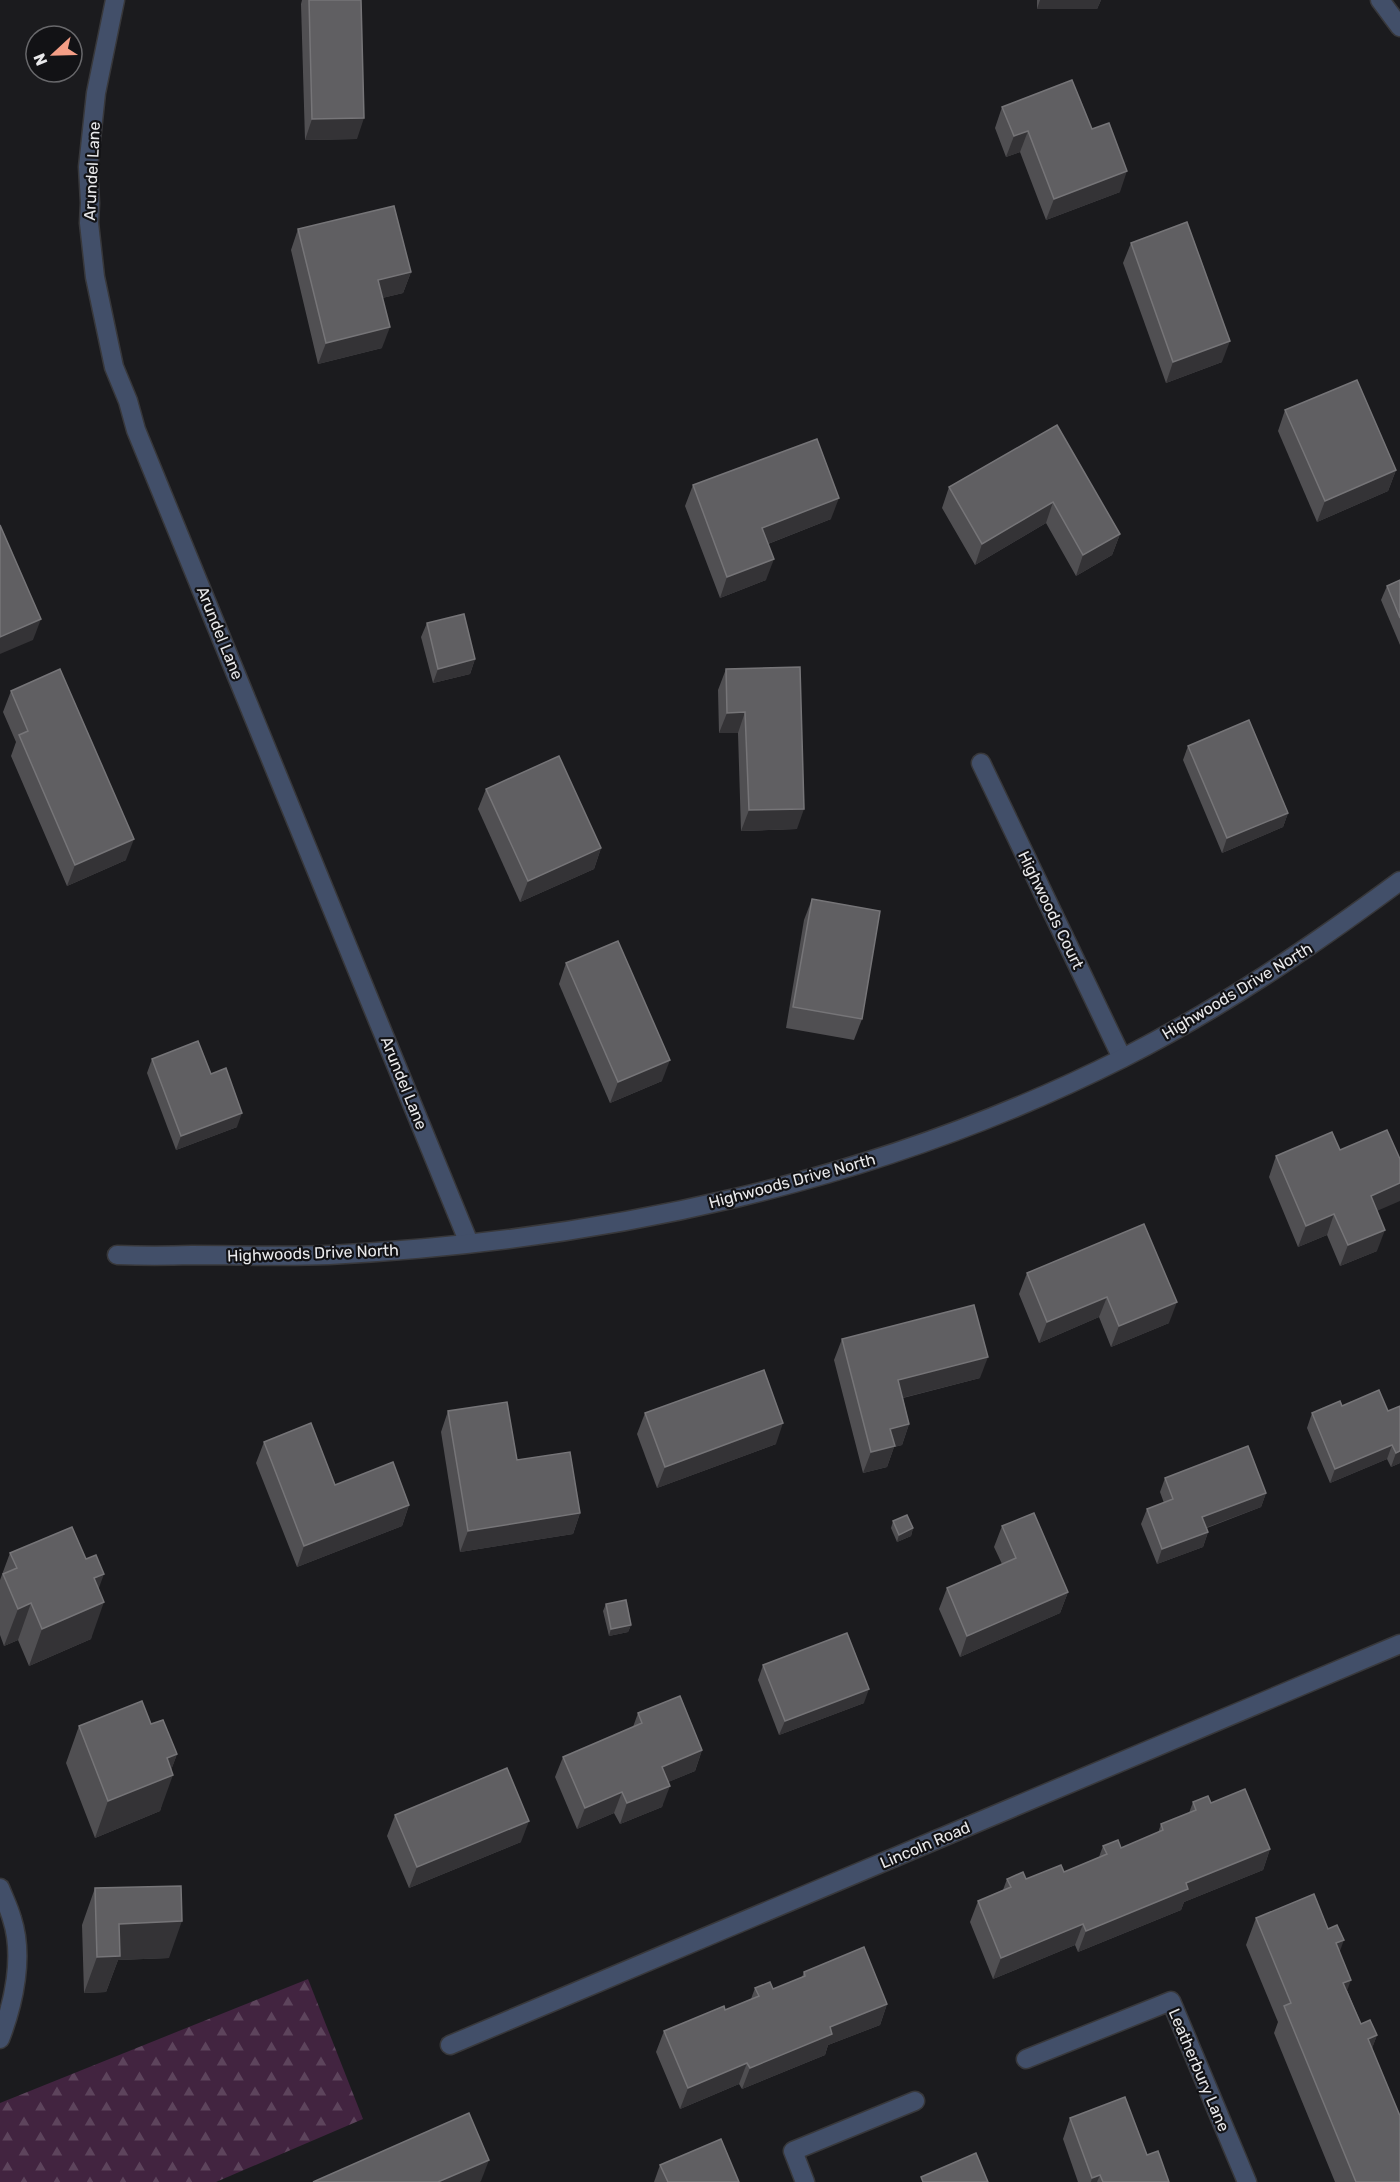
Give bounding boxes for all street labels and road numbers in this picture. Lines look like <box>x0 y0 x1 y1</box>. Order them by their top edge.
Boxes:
street label: Arundel Lane <box>80 121 104 221</box>
street label: Arundel Lane <box>193 584 247 682</box>
street label: Highwoods Court <box>1014 848 1088 972</box>
street label: Highwoods Drive North <box>1158 939 1316 1043</box>
street label: Arundel Lane <box>377 1034 431 1132</box>
street label: Highwoods Drive North <box>707 1150 877 1212</box>
street label: Highwoods Drive North <box>227 1241 399 1265</box>
street label: Lincoln Road <box>877 1817 973 1873</box>
street label: Leatherbury Lane <box>1165 2006 1233 2134</box>

